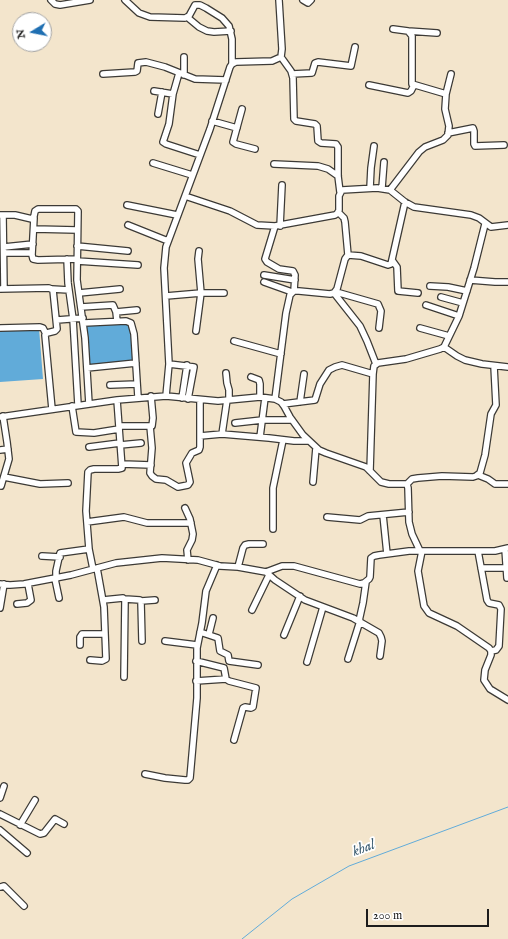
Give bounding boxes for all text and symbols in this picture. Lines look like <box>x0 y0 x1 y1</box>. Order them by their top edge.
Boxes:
north arrow <box>12 12 52 52</box>
text: N <box>13 28 29 40</box>
water label: khal <box>350 837 378 861</box>
scale bar <box>368 901 491 927</box>
text: 200 m <box>373 908 402 923</box>

